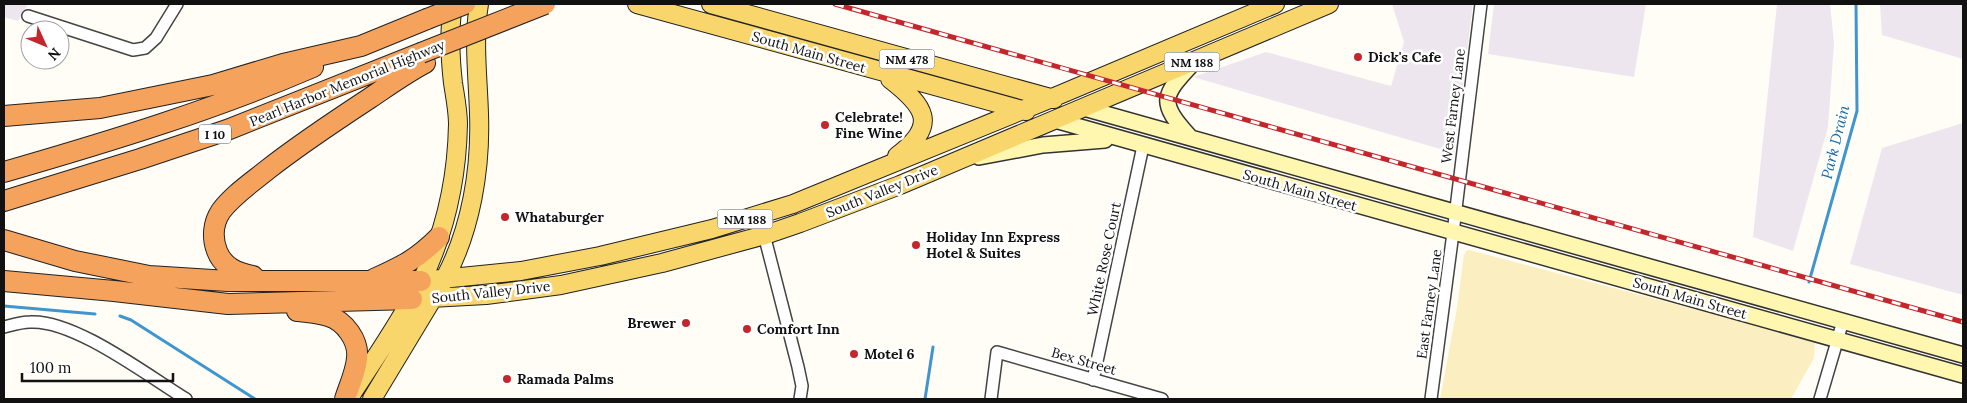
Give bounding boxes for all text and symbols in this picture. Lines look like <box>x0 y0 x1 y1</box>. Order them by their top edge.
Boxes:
north arrow <box>20 20 70 70</box>
street label: South Main Street <box>750 27 869 77</box>
street label: Pearl Harbor Memorial Highway <box>247 35 448 131</box>
text: N <box>44 44 65 64</box>
street label: West Farney Lane <box>1437 47 1469 165</box>
place label: Dick's Cafe <box>1368 48 1442 66</box>
road number: NM 478 <box>880 50 934 68</box>
marker: Dick's Cafe <box>1352 51 1364 63</box>
road number: NM 188 <box>1164 52 1220 72</box>
water label: Park Drain <box>1817 102 1854 181</box>
place label: Celebrate! Fine Wine <box>835 108 903 142</box>
marker: Celebrate! Fine Wine <box>819 119 831 131</box>
road number: I 10 <box>199 125 231 144</box>
street label: South Valley Drive <box>823 160 941 222</box>
street label: South Main Street <box>1241 165 1360 215</box>
street label: White Rose Court <box>1083 200 1125 318</box>
place label: Whataburger <box>515 208 604 226</box>
road number: NM 188 <box>718 210 772 228</box>
marker: Whataburger <box>499 211 511 223</box>
place label: Holiday Inn Express Hotel & Suites <box>926 228 1060 262</box>
marker: Holiday Inn Express Hotel & Suites <box>910 239 922 251</box>
street label: East Farney Lane <box>1412 248 1446 360</box>
street label: South Main Street <box>1631 273 1750 323</box>
street label: South Valley Drive <box>431 277 552 307</box>
place label: Brewer <box>627 314 676 332</box>
marker: Brewer <box>680 317 692 329</box>
place label: Comfort Inn <box>757 320 840 338</box>
marker: Comfort Inn <box>741 323 753 335</box>
street label: Bex Street <box>1049 343 1119 379</box>
place label: Motel 6 <box>864 345 915 363</box>
marker: Motel 6 <box>848 348 860 360</box>
scale bar <box>22 350 174 382</box>
text: 100 m <box>30 358 71 377</box>
place label: Ramada Palms <box>517 370 614 388</box>
marker: Ramada Palms <box>501 373 513 385</box>

